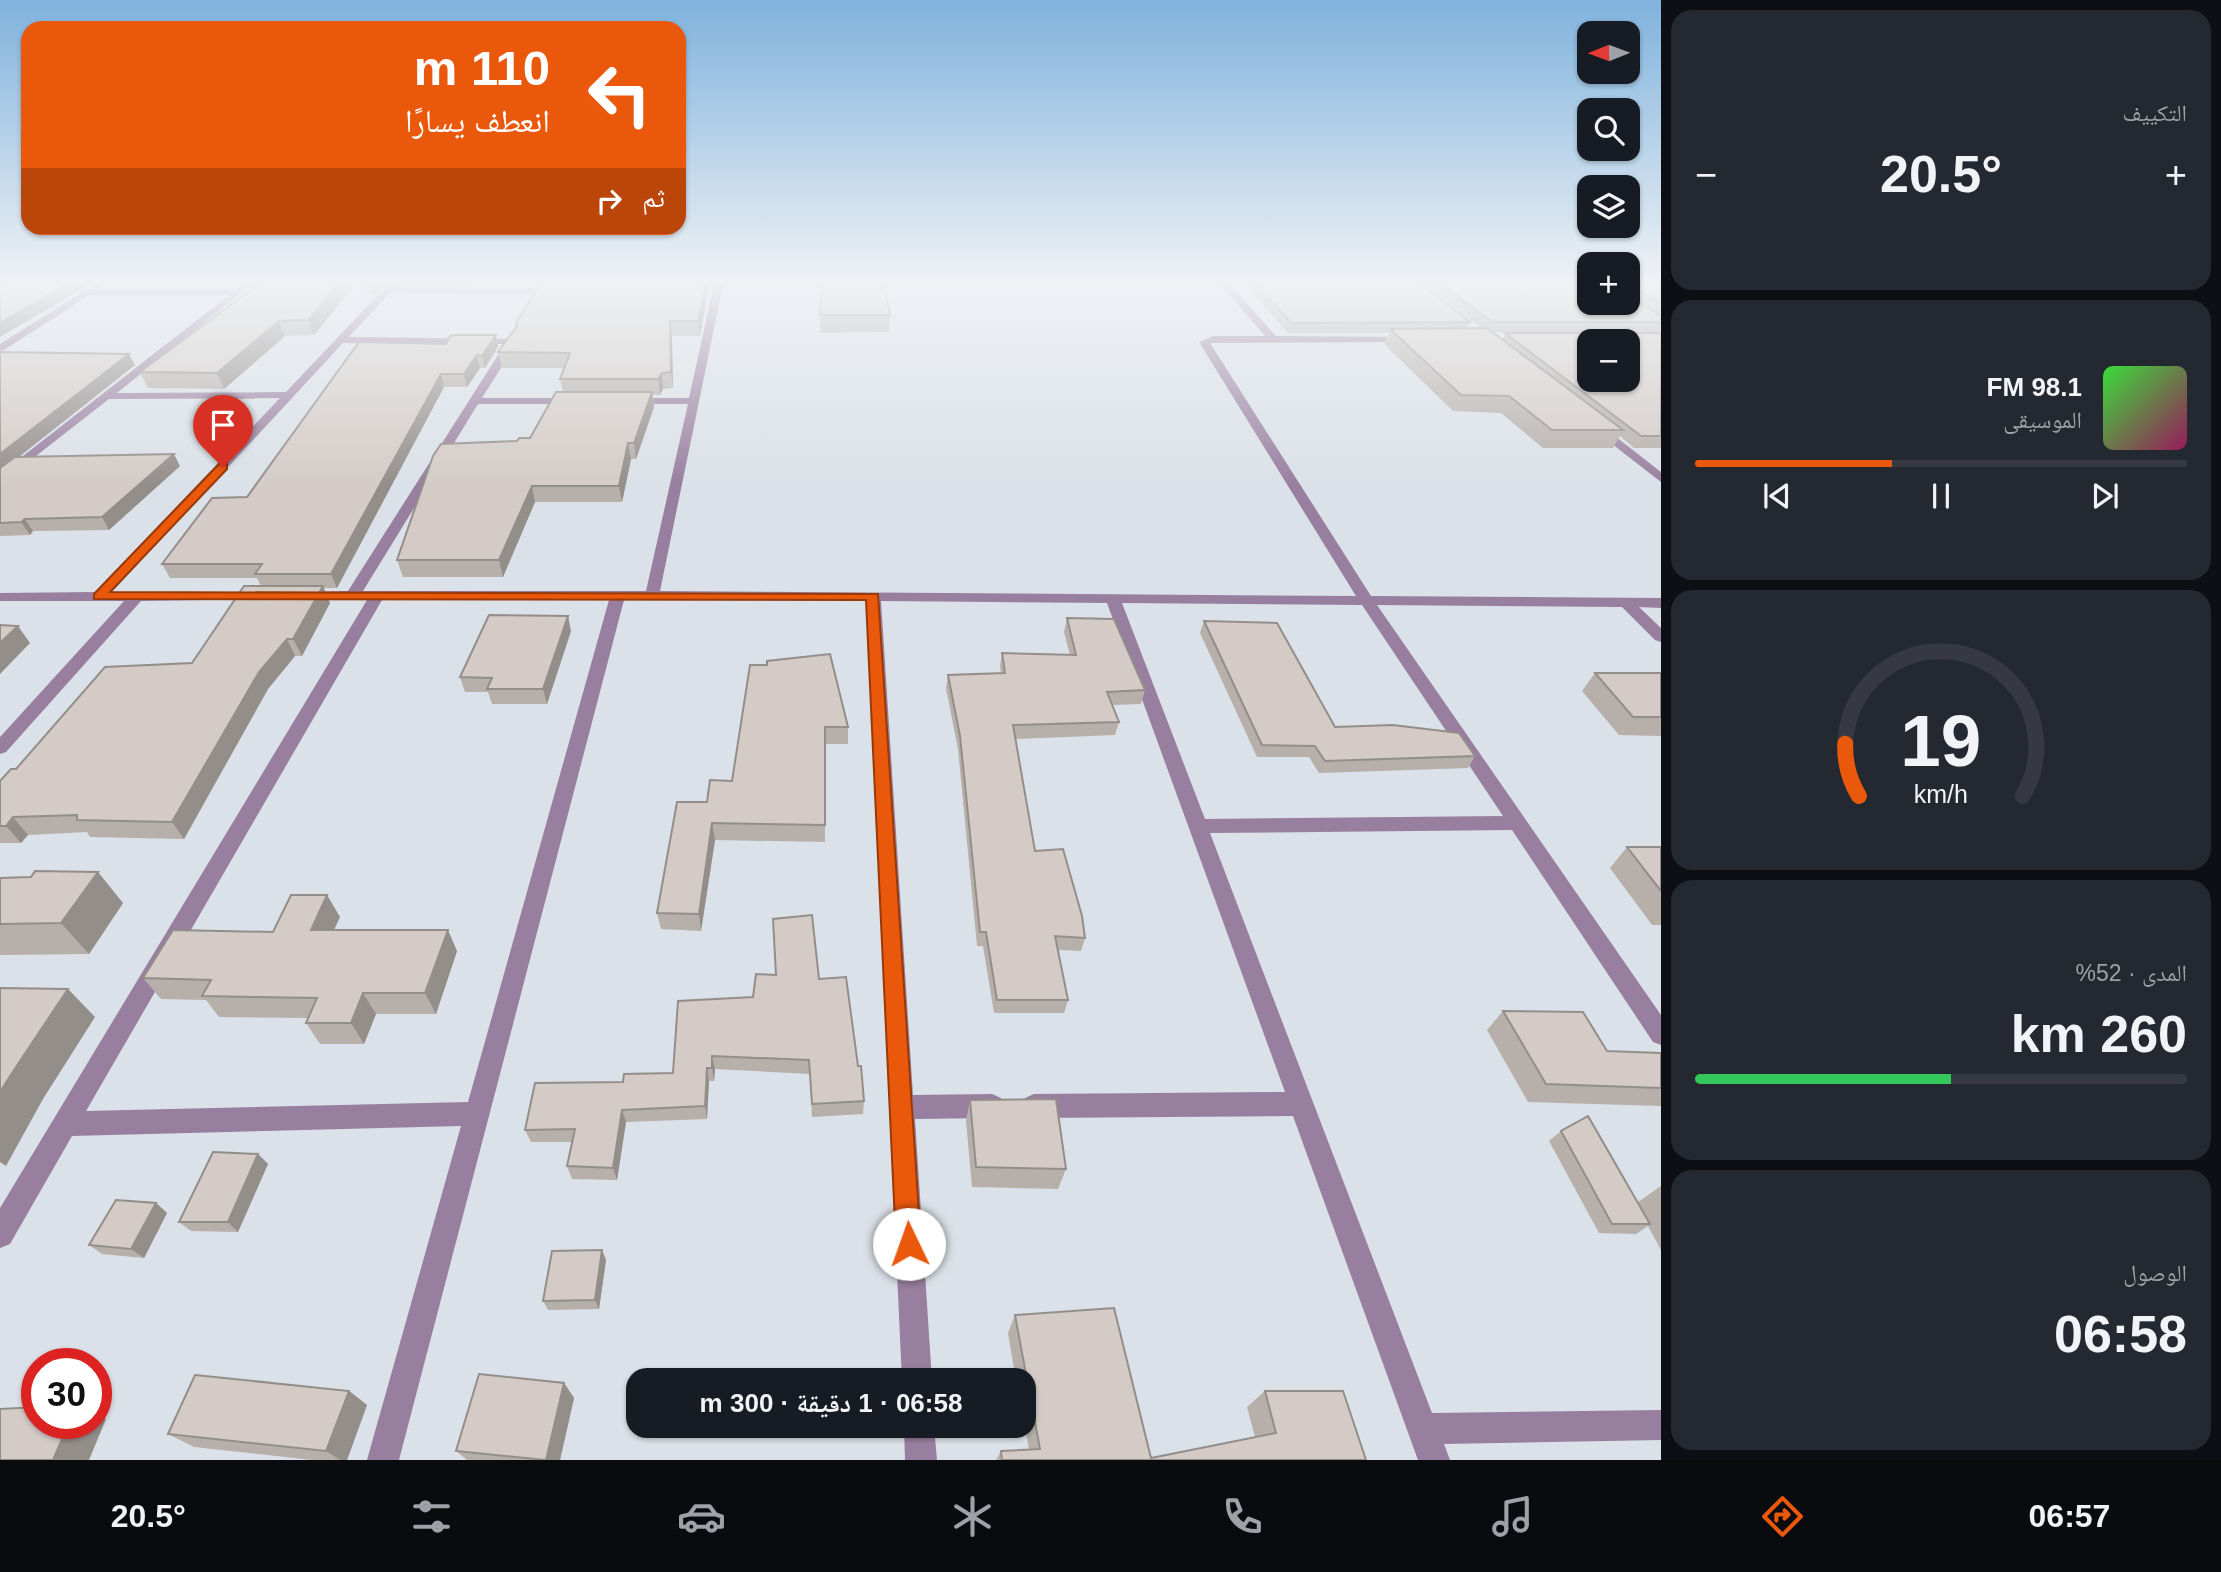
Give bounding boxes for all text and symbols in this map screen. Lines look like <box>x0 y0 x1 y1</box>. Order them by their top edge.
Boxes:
north arrow <box>1577 21 1640 84</box>
map controls <box>1577 21 1640 392</box>
text: 110 m <box>414 41 550 95</box>
icon: left <box>574 49 665 140</box>
button: search <box>1577 98 1640 161</box>
text: التكييف <box>2122 100 2187 126</box>
text: انعطف يسارًا <box>405 103 550 139</box>
text: 20.5° <box>1880 145 2002 203</box>
text: − <box>1695 154 1717 196</box>
text: + <box>2165 154 2187 196</box>
button: layers <box>1577 175 1640 238</box>
icon: right <box>590 182 628 220</box>
text: ثم <box>642 183 665 213</box>
button: + <box>1577 252 1640 315</box>
button: − <box>1577 329 1640 392</box>
text: 98.1 FM <box>1987 372 2082 402</box>
pin <box>193 395 253 467</box>
icon: arrive <box>204 406 242 444</box>
text: الموسيقى <box>2003 407 2082 433</box>
icon: previous <box>1758 477 1796 515</box>
icon: pause <box>1922 477 1960 515</box>
icon: next <box>2086 477 2124 515</box>
text: 19 <box>1901 700 1981 781</box>
text: km/h <box>1914 780 1968 808</box>
text: المدى · 52% <box>2076 960 2187 986</box>
text: 260 km <box>2011 1005 2187 1063</box>
position arrow <box>872 1207 946 1281</box>
text: الوصول <box>2123 1260 2187 1286</box>
text: 06:58 <box>2054 1305 2187 1363</box>
speed limit sign: 30 <box>21 1348 112 1439</box>
text: 06:58 · 1 دقيقة · 300 m <box>700 1388 962 1418</box>
icon: filters <box>407 1492 456 1541</box>
icon: car <box>677 1492 726 1541</box>
icon: climate <box>948 1492 997 1541</box>
icon: phone <box>1218 1492 1267 1541</box>
icon: music <box>1488 1492 1537 1541</box>
icon: directions <box>1758 1492 1807 1541</box>
text: 20.5° <box>111 1498 186 1534</box>
text: 06:57 <box>2029 1498 2110 1534</box>

